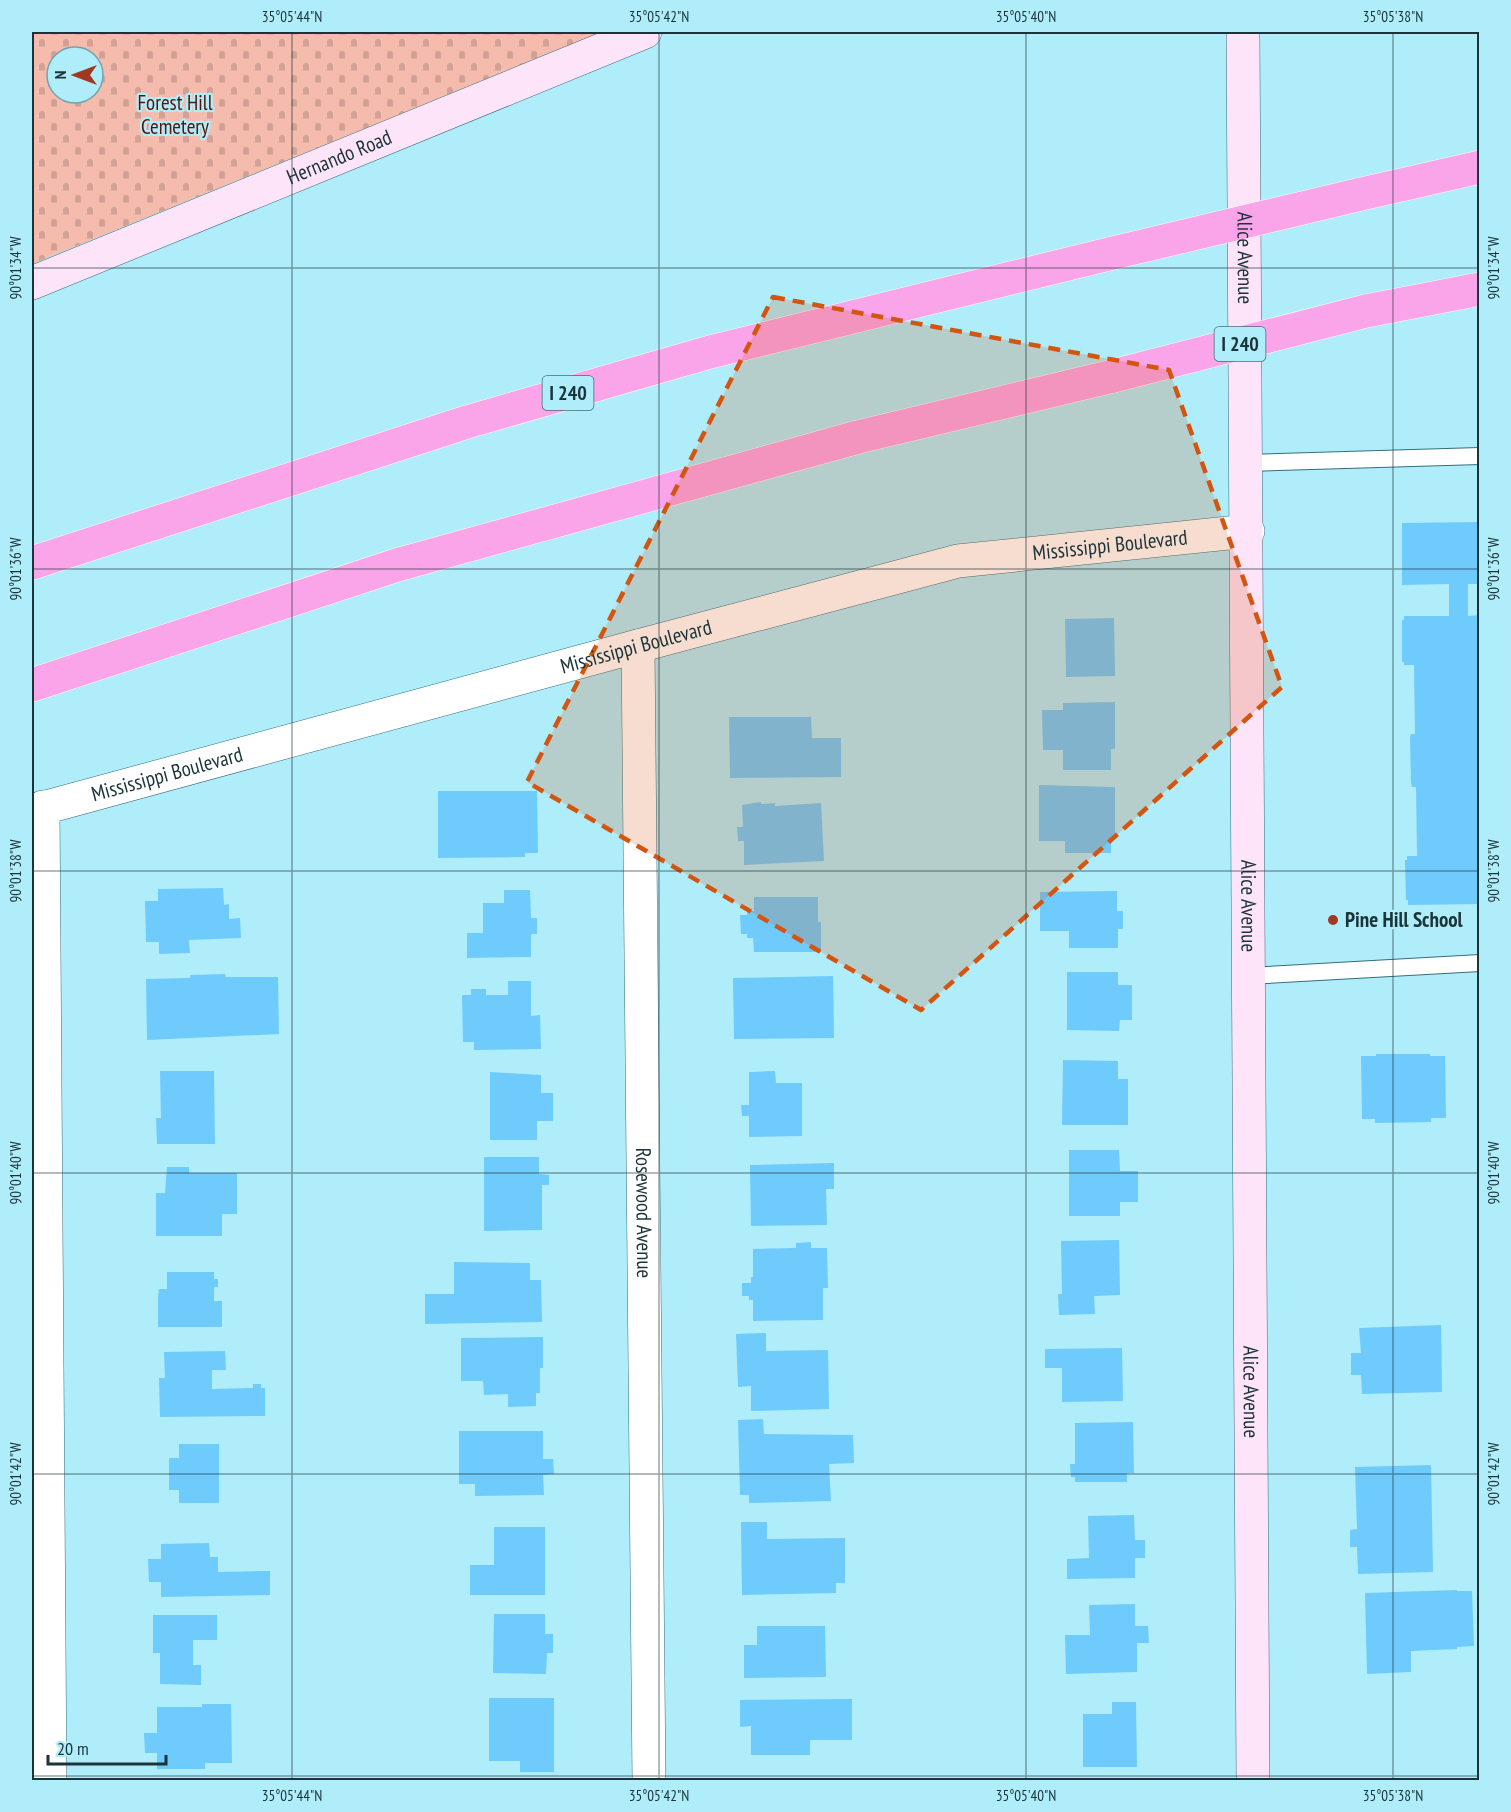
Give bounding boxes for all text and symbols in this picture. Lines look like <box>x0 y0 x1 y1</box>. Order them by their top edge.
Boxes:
text: 35°05'44"N <box>262 7 322 26</box>
text: 35°05'42"N <box>629 7 689 26</box>
text: 35°05'40"N <box>996 7 1056 26</box>
text: 35°05'38"N <box>1363 7 1423 26</box>
north arrow <box>45 45 105 105</box>
text: N <box>50 71 70 79</box>
park label: Forest Hill Cemetery <box>137 89 213 140</box>
street label: Hernando Road <box>283 123 396 190</box>
street label: Alice Avenue <box>1231 212 1259 304</box>
text: 90°01'34"W <box>6 236 25 300</box>
text: 90°01'34"W <box>1484 236 1503 300</box>
road number: I 240 <box>1214 327 1266 361</box>
road number: I 240 <box>542 376 594 410</box>
street label: Mississippi Boulevard <box>1031 523 1189 566</box>
text: 90°01'36"W <box>6 537 25 601</box>
text: 90°01'36"W <box>1484 537 1503 601</box>
street label: Mississippi Boulevard <box>557 613 715 680</box>
street label: Mississippi Boulevard <box>88 740 246 807</box>
text: 90°01'38"W <box>6 839 25 903</box>
text: 90°01'38"W <box>1484 839 1503 903</box>
street label: Alice Avenue <box>1235 860 1263 952</box>
place label: Pine Hill School <box>1345 906 1464 933</box>
marker: Pine Hill School <box>1326 913 1340 927</box>
text: 90°01'40"W <box>6 1141 25 1205</box>
text: 90°01'40"W <box>1484 1141 1503 1205</box>
street label: Rosewood Avenue <box>630 1148 658 1278</box>
street label: Alice Avenue <box>1237 1346 1265 1438</box>
text: 90°01'42"W <box>6 1442 25 1506</box>
text: 90°01'42"W <box>1484 1442 1503 1506</box>
scale bar <box>48 1728 166 1766</box>
text: 20 m <box>57 1737 89 1760</box>
text: 35°05'44"N <box>262 1786 322 1805</box>
text: 35°05'42"N <box>629 1786 689 1805</box>
text: 35°05'40"N <box>996 1786 1056 1805</box>
text: 35°05'38"N <box>1363 1786 1423 1805</box>

